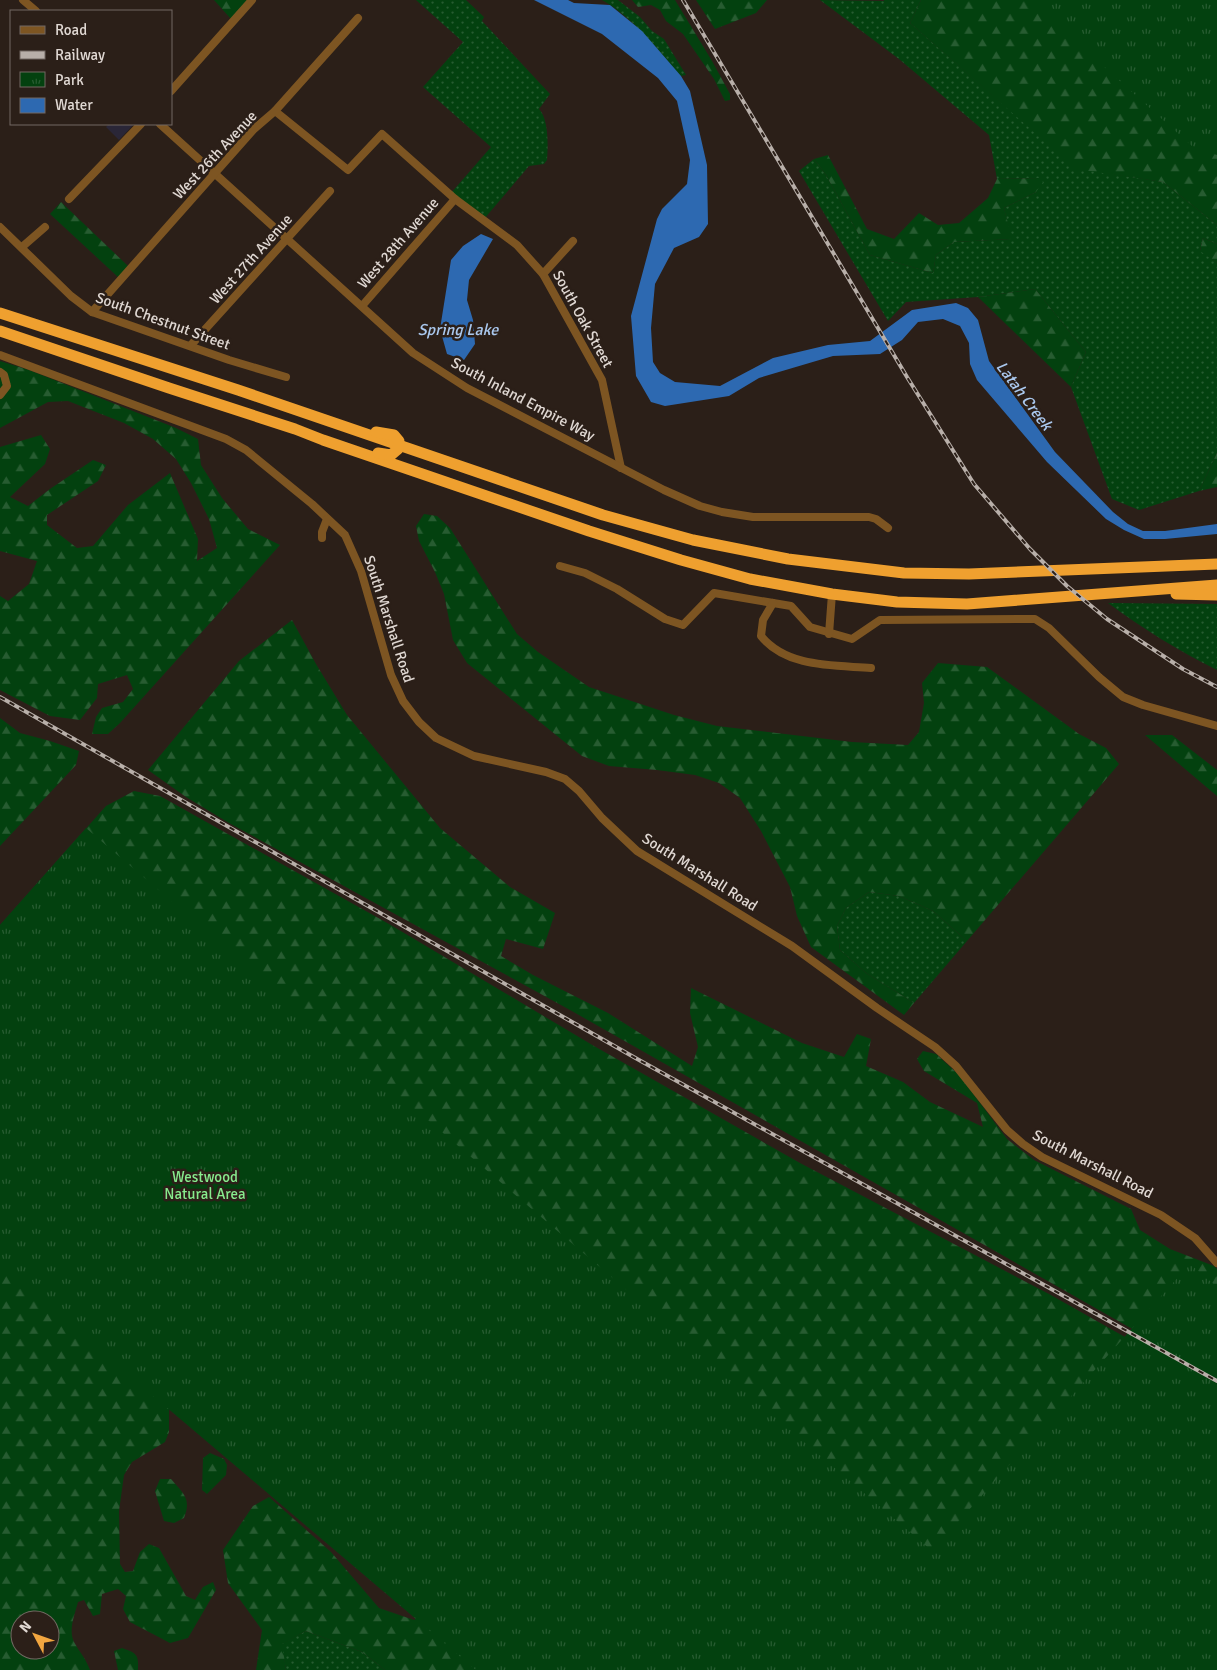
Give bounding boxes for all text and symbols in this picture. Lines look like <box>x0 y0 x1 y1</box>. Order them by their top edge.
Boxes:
legend <box>10 10 172 125</box>
text: Road <box>55 21 87 39</box>
text: Railway <box>55 46 105 64</box>
text: Park <box>55 71 84 89</box>
text: Water <box>55 96 93 114</box>
street label: West 26th Avenue <box>169 107 261 203</box>
street label: West 28th Avenue <box>354 194 442 292</box>
street label: West 27th Avenue <box>206 210 296 308</box>
street label: South Oak Street <box>549 267 617 371</box>
street label: South Chestnut Street <box>93 288 233 354</box>
water label: Spring Lake <box>418 320 499 340</box>
street label: South Inland Empire Way <box>448 353 598 445</box>
water label: Latah Creek <box>992 357 1058 436</box>
street label: South Marshall Road <box>360 553 418 685</box>
street label: South Marshall Road <box>639 829 761 915</box>
street label: South Marshall Road <box>1030 1126 1156 1202</box>
park label: Westwood Natural Area <box>164 1168 246 1203</box>
north arrow <box>10 1610 60 1660</box>
text: N <box>16 1618 35 1636</box>

